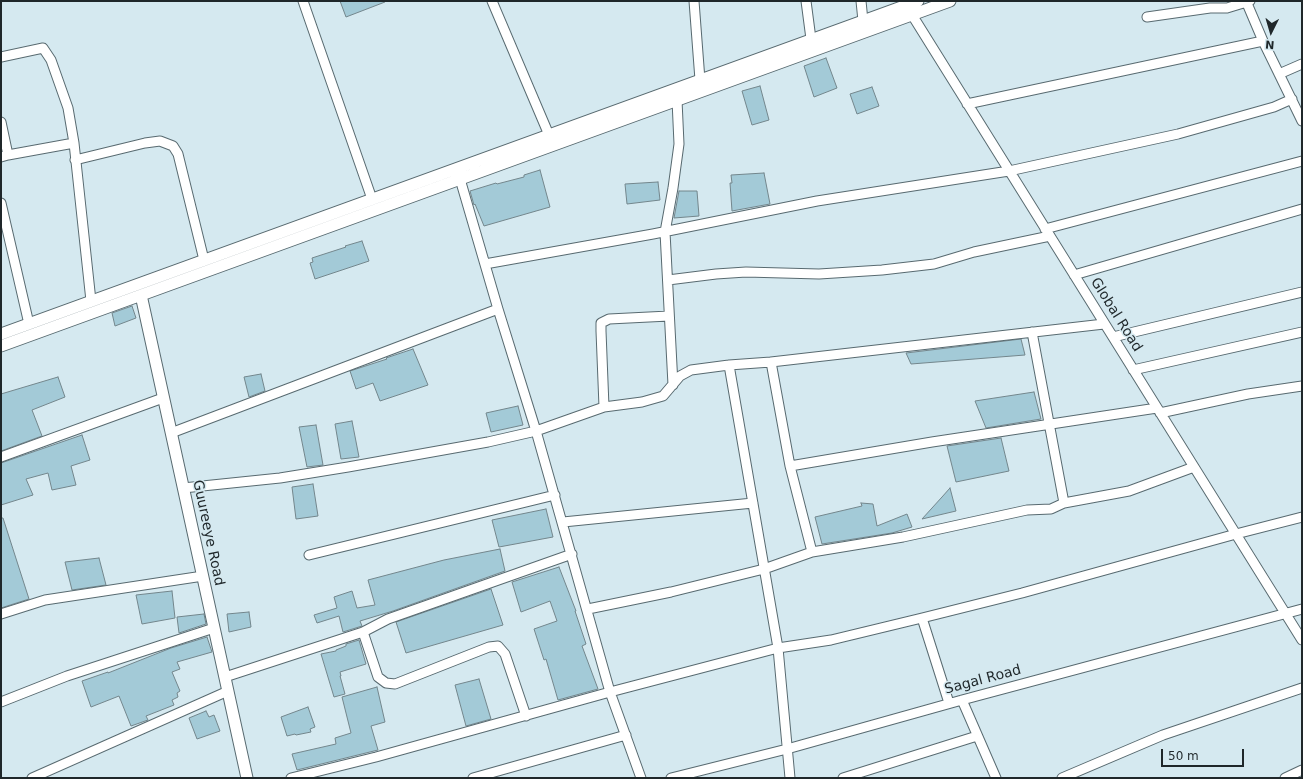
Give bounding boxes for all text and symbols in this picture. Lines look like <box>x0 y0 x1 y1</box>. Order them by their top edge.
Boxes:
north arrow <box>1251 12 1291 52</box>
text: N <box>1265 38 1275 51</box>
street label: Global Road <box>1087 275 1145 355</box>
street label: Guureeye Road <box>189 479 227 587</box>
street label: Sagal Road <box>943 662 1023 698</box>
scale bar <box>1163 741 1246 767</box>
text: 50 m <box>1168 749 1199 763</box>

